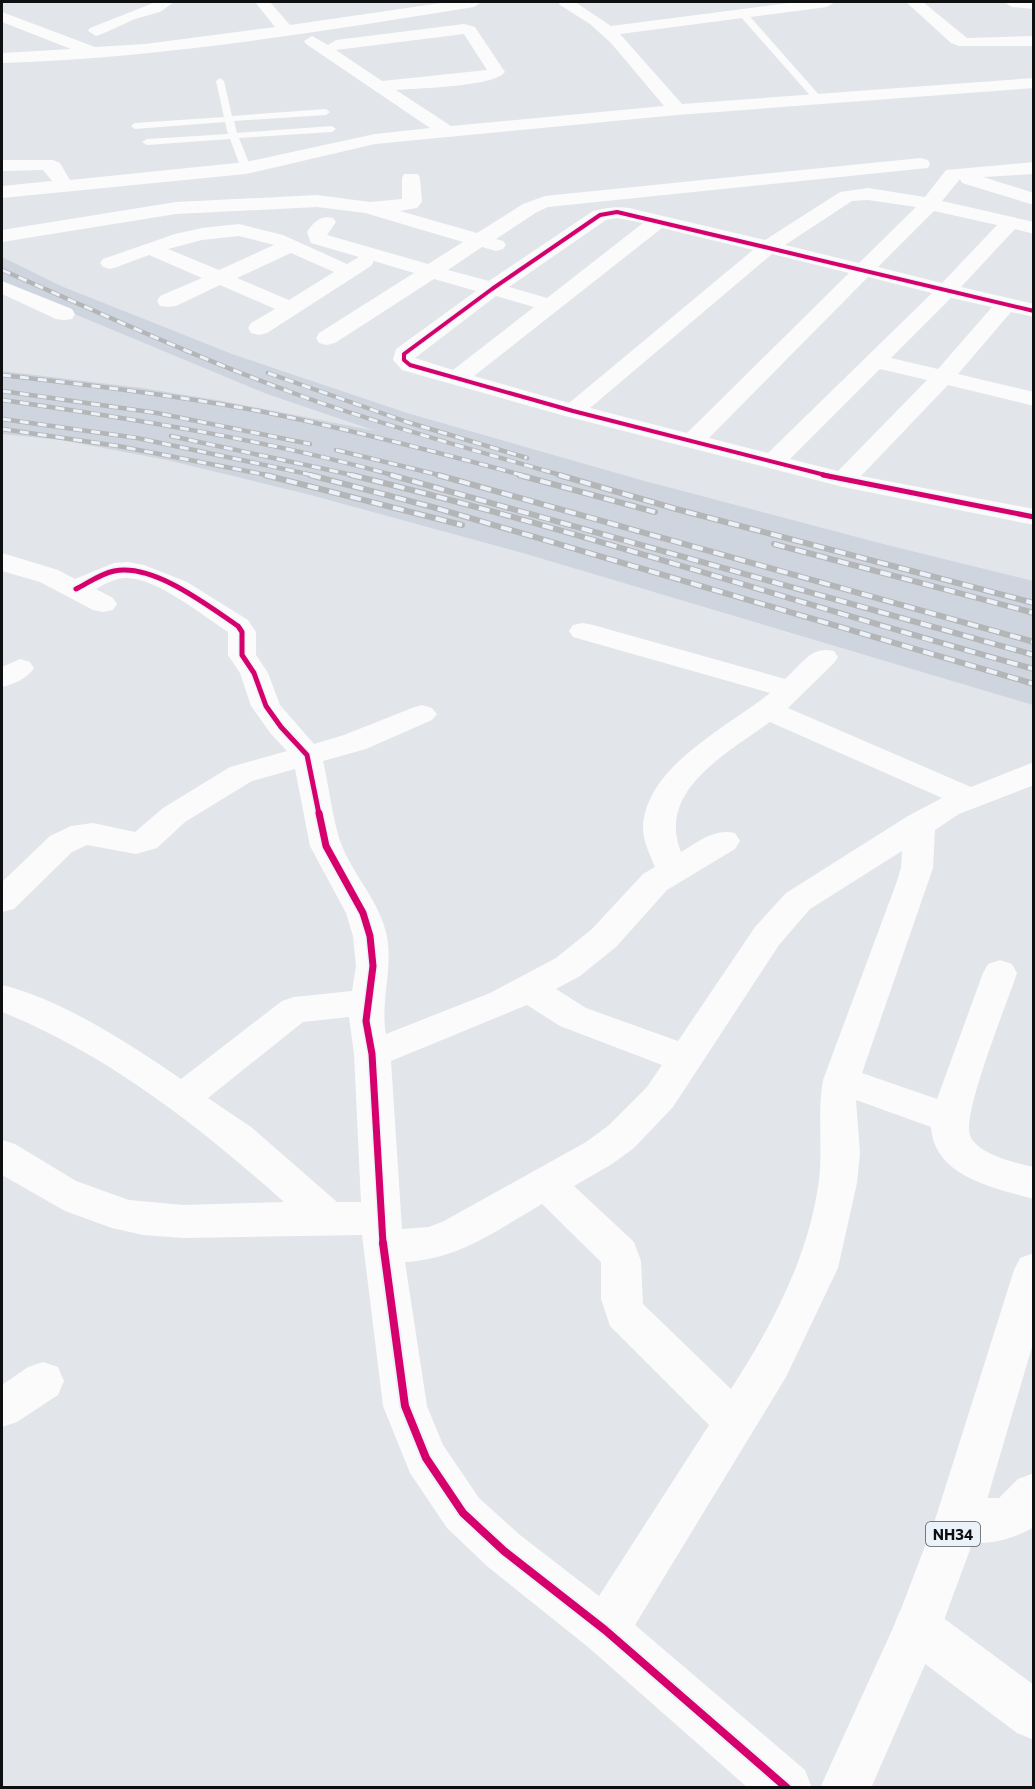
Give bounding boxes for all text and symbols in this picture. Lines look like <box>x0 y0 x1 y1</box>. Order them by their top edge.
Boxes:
road number: NH34 <box>926 1522 980 1546</box>

